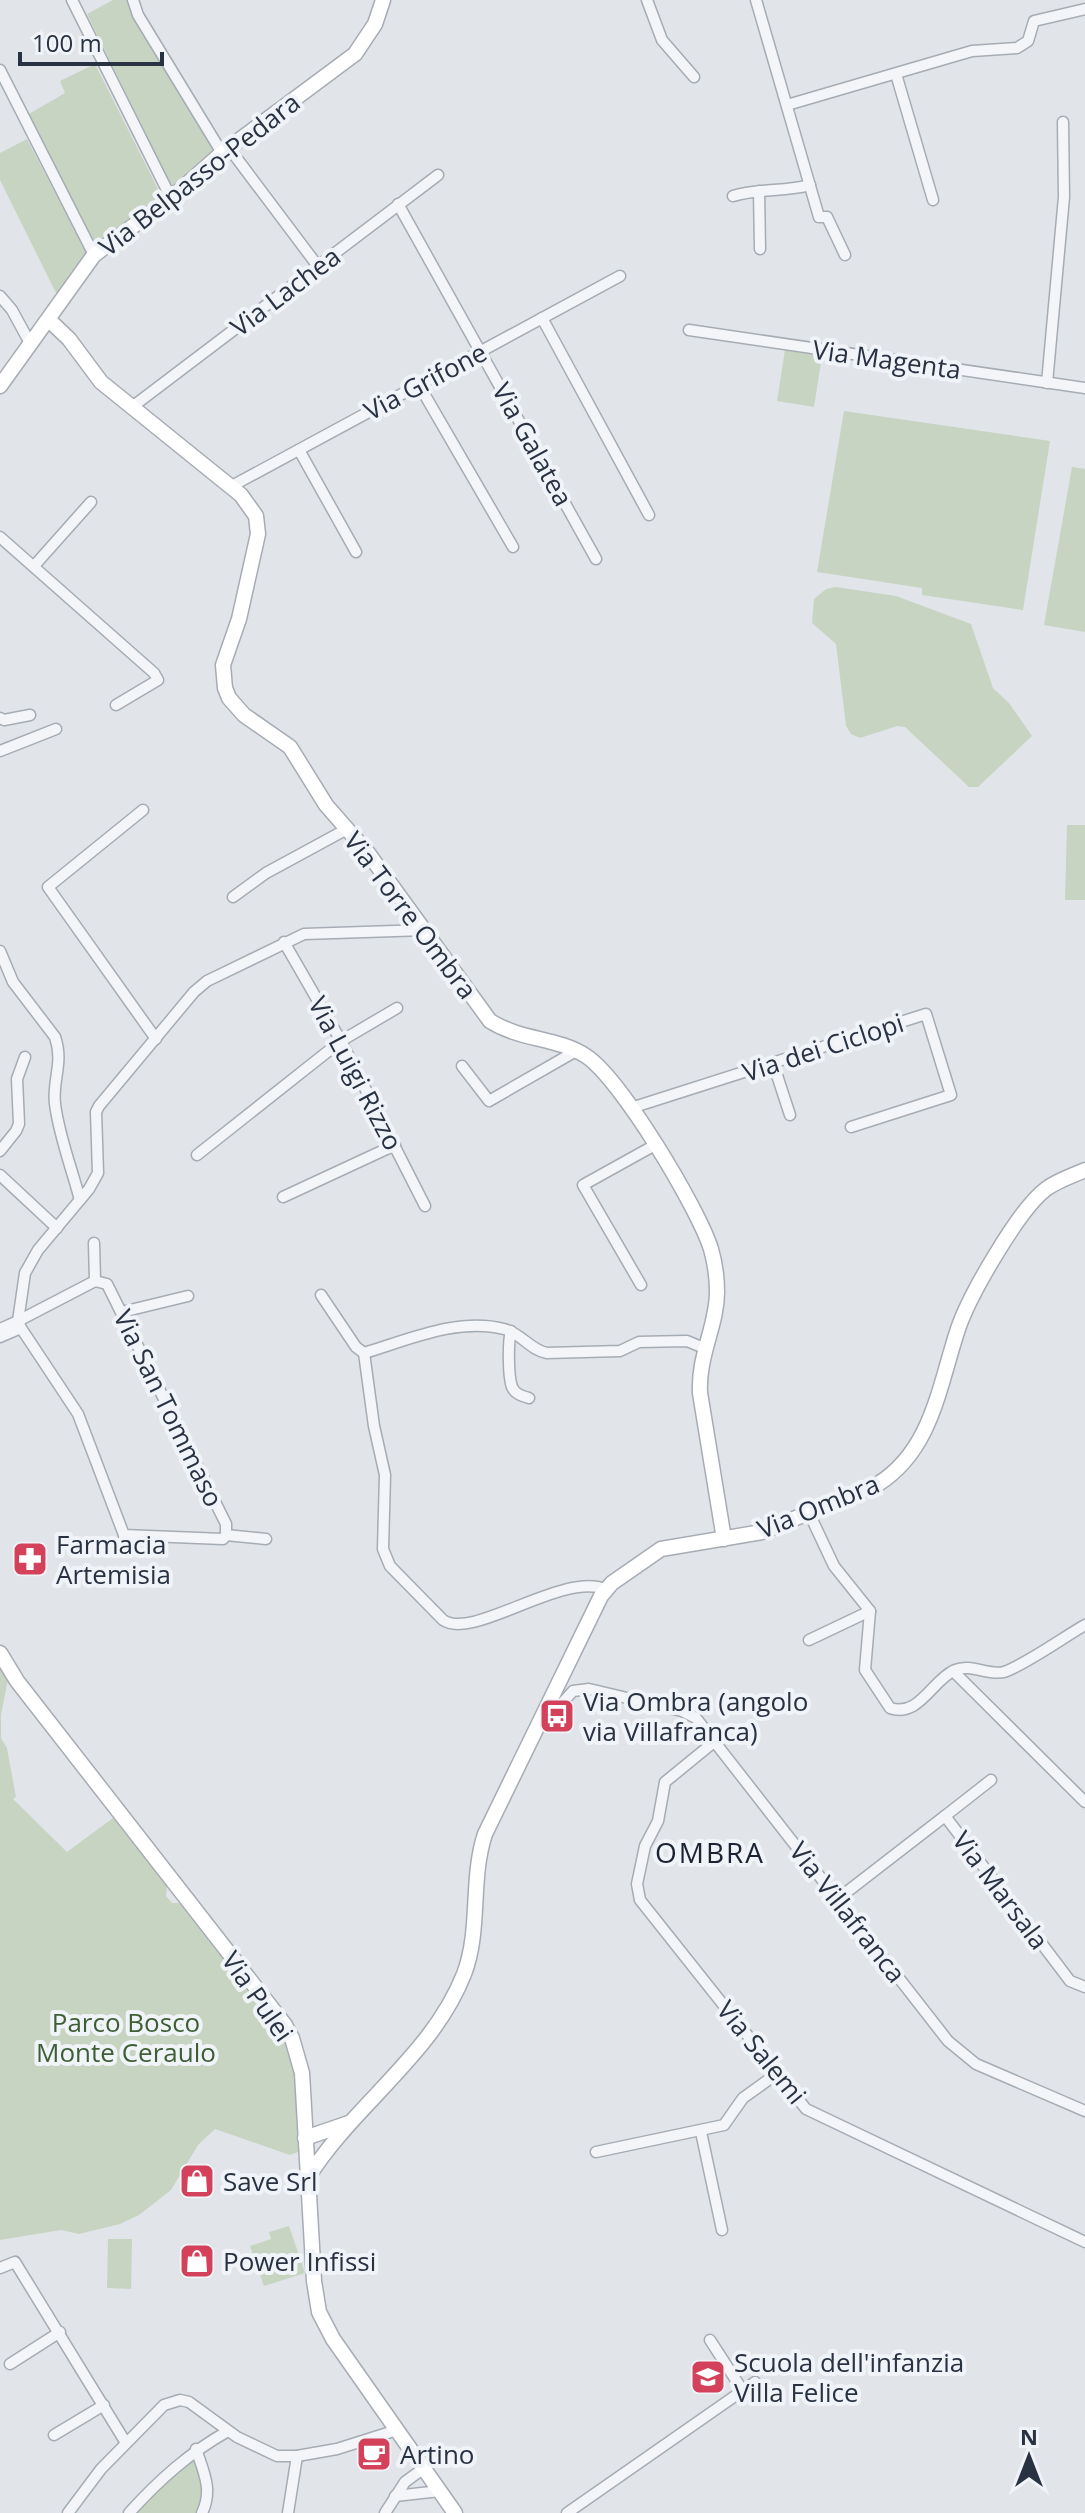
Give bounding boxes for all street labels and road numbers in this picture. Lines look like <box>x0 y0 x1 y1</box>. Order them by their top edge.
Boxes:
street label: Via Belpasso-Pedara <box>91 84 307 264</box>
street label: Via Lachea <box>223 238 347 344</box>
street label: Via Magenta <box>810 331 964 387</box>
street label: Via Grifone <box>357 334 493 428</box>
street label: Via Galatea <box>484 376 582 512</box>
street label: Via Torre Ombra <box>336 824 486 1006</box>
street label: Via Luigi Rizzo <box>300 990 412 1156</box>
street label: Via dei Ciclopi <box>738 1004 908 1090</box>
street label: Via San Tommaso <box>106 1303 232 1513</box>
street label: Via Ombra <box>752 1465 884 1547</box>
street label: Via Marsala <box>945 1823 1057 1957</box>
street label: Via Villafranca <box>782 1834 914 1990</box>
street label: Via Pulei <box>214 1944 302 2048</box>
street label: Via Salemi <box>709 1993 815 2111</box>

